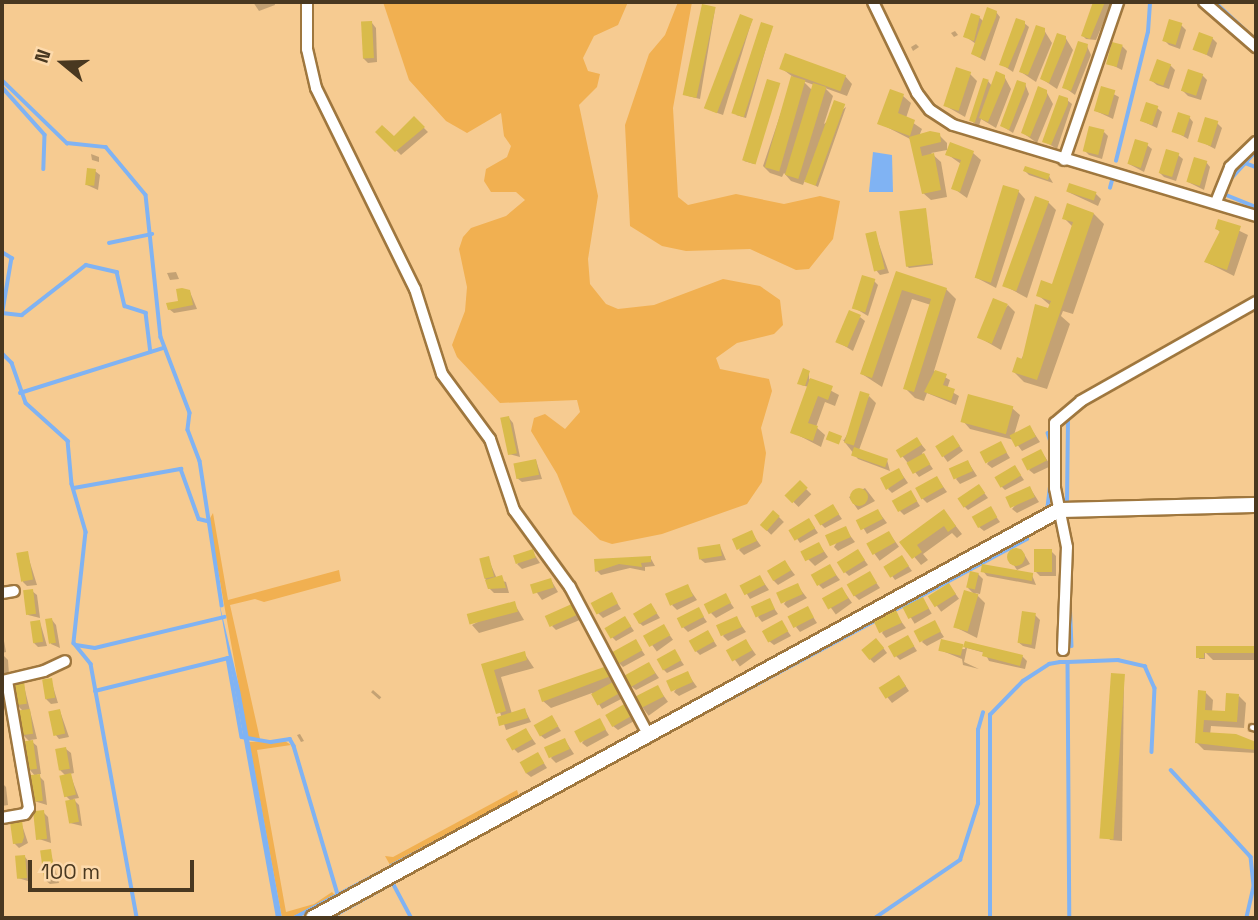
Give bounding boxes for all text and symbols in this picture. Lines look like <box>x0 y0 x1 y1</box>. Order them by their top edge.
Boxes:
north arrow <box>28 28 98 98</box>
text: N <box>29 46 57 66</box>
scale bar <box>32 846 198 890</box>
text: 100 m <box>41 858 100 885</box>

